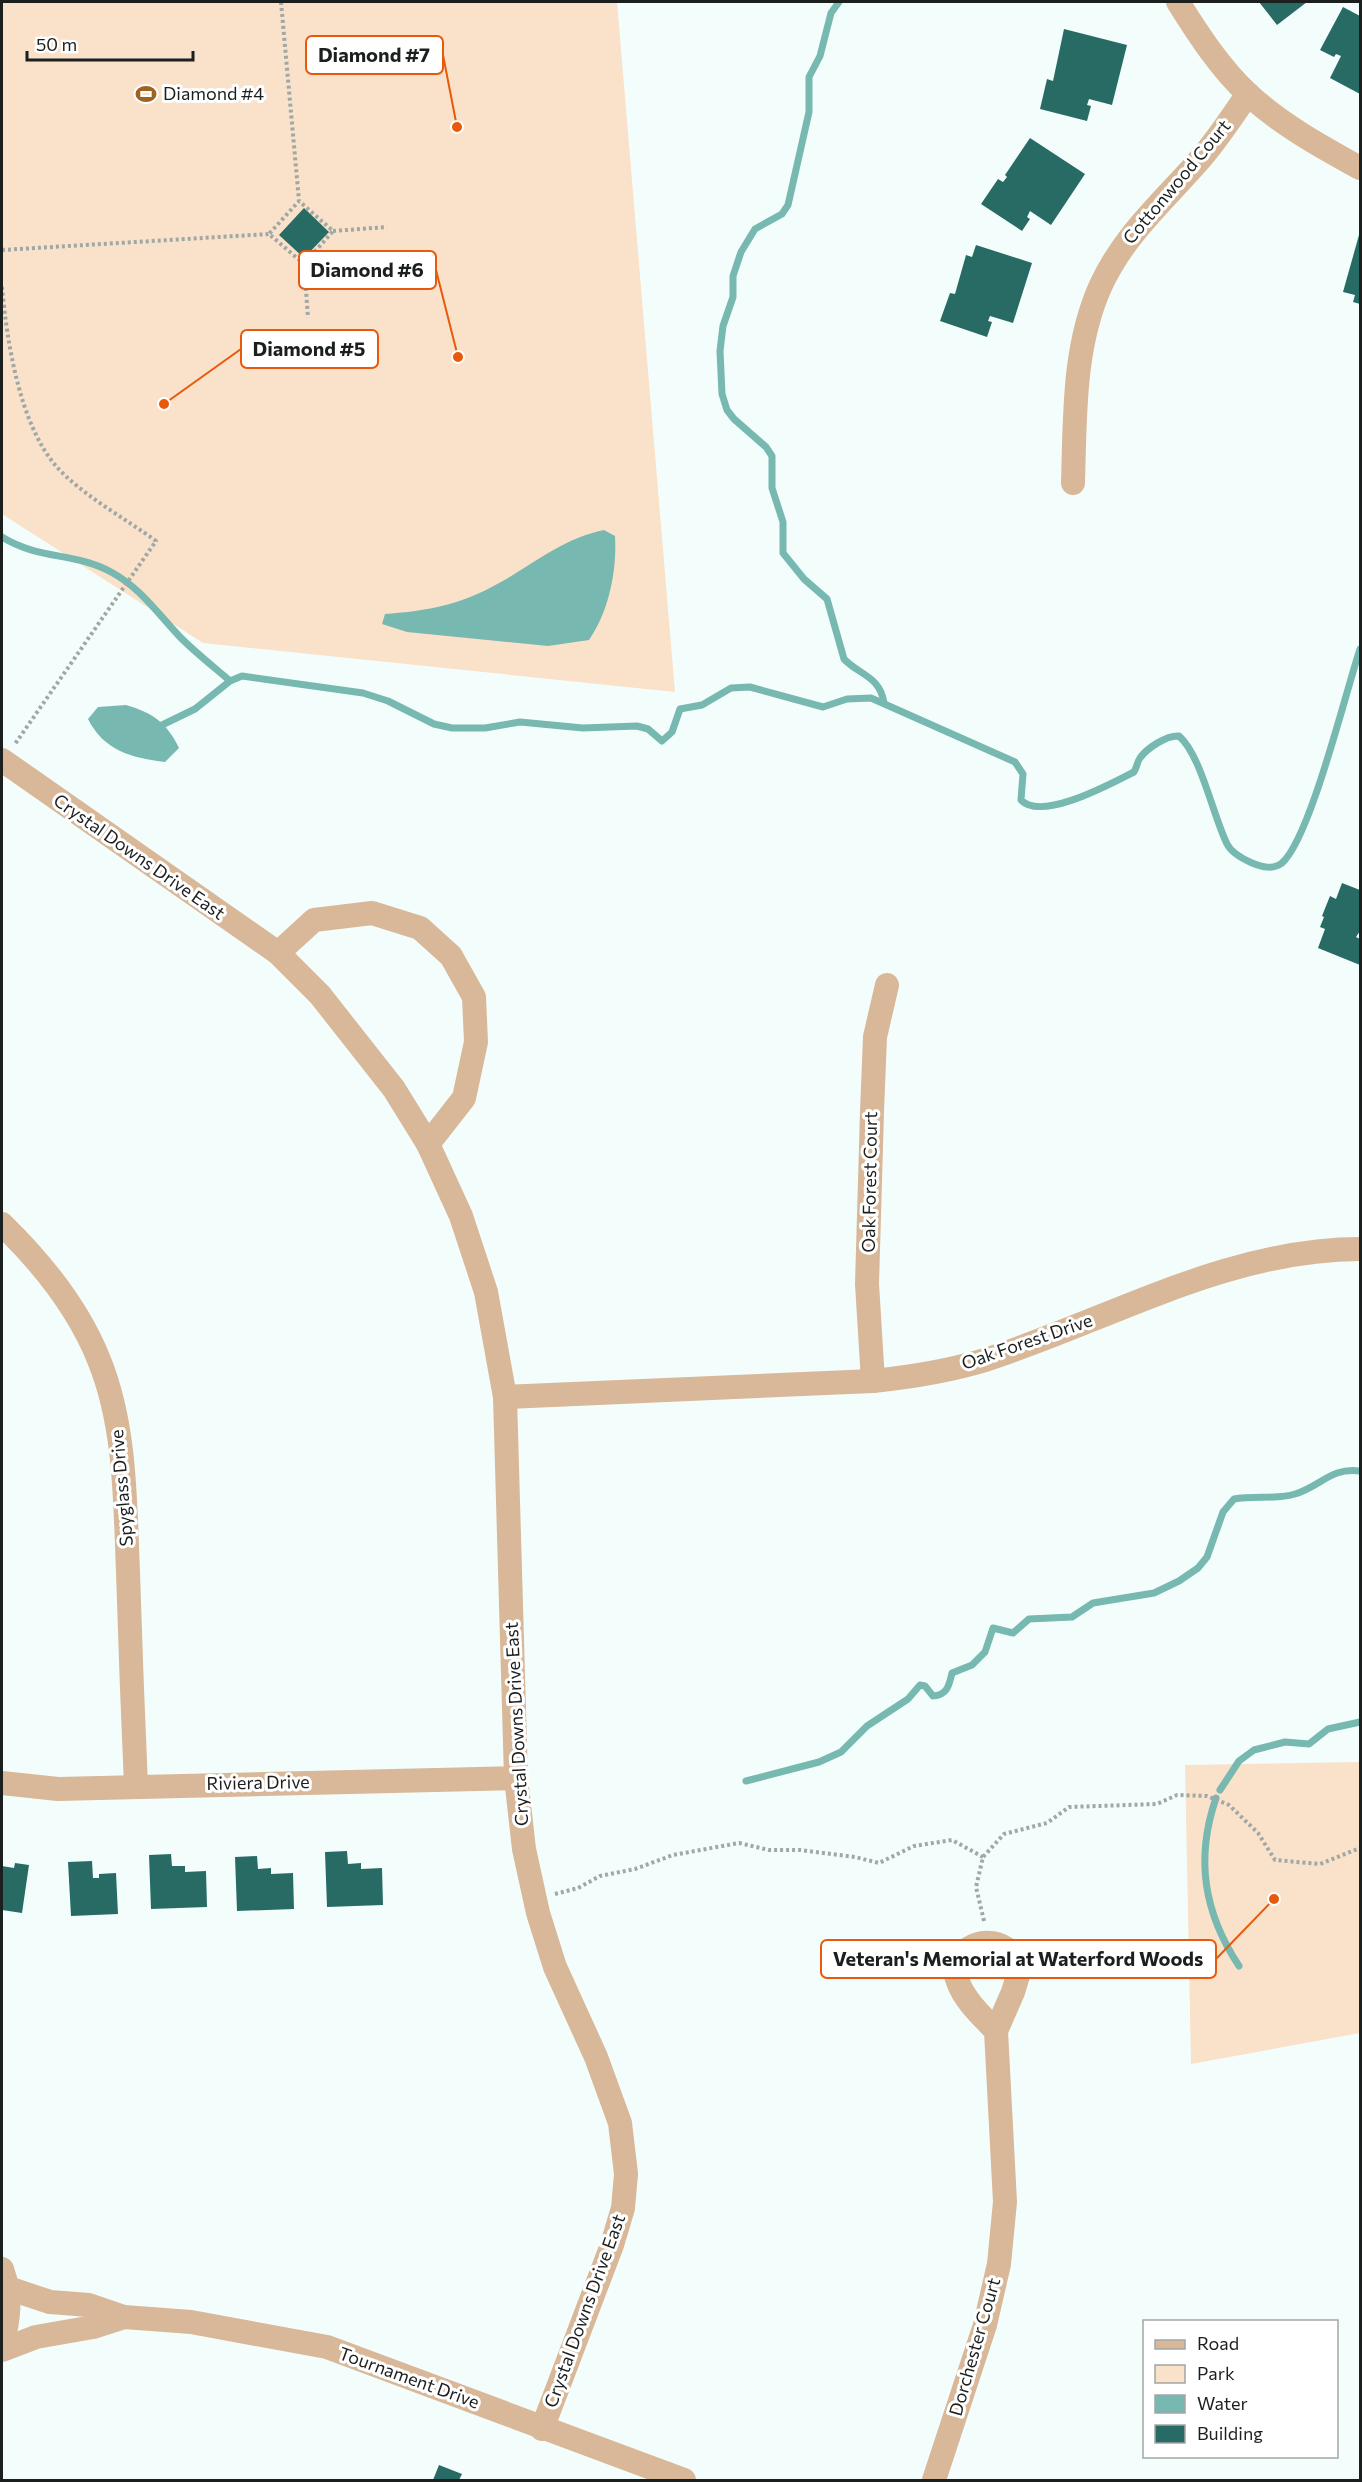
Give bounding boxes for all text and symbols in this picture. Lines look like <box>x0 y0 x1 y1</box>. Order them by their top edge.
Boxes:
scale bar <box>27 24 194 62</box>
text: 50 m <box>36 33 77 55</box>
callout: Diamond #7 <box>306 36 443 74</box>
text: Diamond #7 <box>318 42 430 66</box>
sports icon: Diamond #4 <box>134 82 158 106</box>
place label: Diamond #4 <box>163 82 264 104</box>
street label: Cottonwood Court <box>1118 115 1235 248</box>
callout: Diamond #6 <box>299 251 436 289</box>
text: Diamond #6 <box>310 257 424 281</box>
callout: Diamond #5 <box>241 330 378 368</box>
text: Diamond #5 <box>253 336 365 360</box>
street label: Crystal Downs Drive East <box>50 789 230 924</box>
street label: Oak Forest Court <box>857 1111 881 1253</box>
street label: Oak Forest Drive <box>958 1308 1095 1374</box>
street label: Spyglass Drive <box>105 1429 137 1547</box>
street label: Crystal Downs Drive East <box>500 1621 532 1827</box>
street label: Riviera Drive <box>206 1770 310 1794</box>
callout: Veteran's Memorial at Waterford Woods <box>821 1940 1216 1978</box>
text: Veteran's Memorial at Waterford Woods <box>833 1946 1203 1970</box>
street label: Crystal Downs Drive East <box>539 2211 629 2410</box>
street label: Dorchester Court <box>944 2275 1004 2418</box>
legend <box>1143 2320 1338 2458</box>
text: Road <box>1197 2332 1239 2354</box>
street label: Tournament Drive <box>336 2341 483 2413</box>
text: Park <box>1197 2362 1235 2384</box>
text: Water <box>1197 2392 1248 2414</box>
text: Building <box>1197 2422 1263 2444</box>

